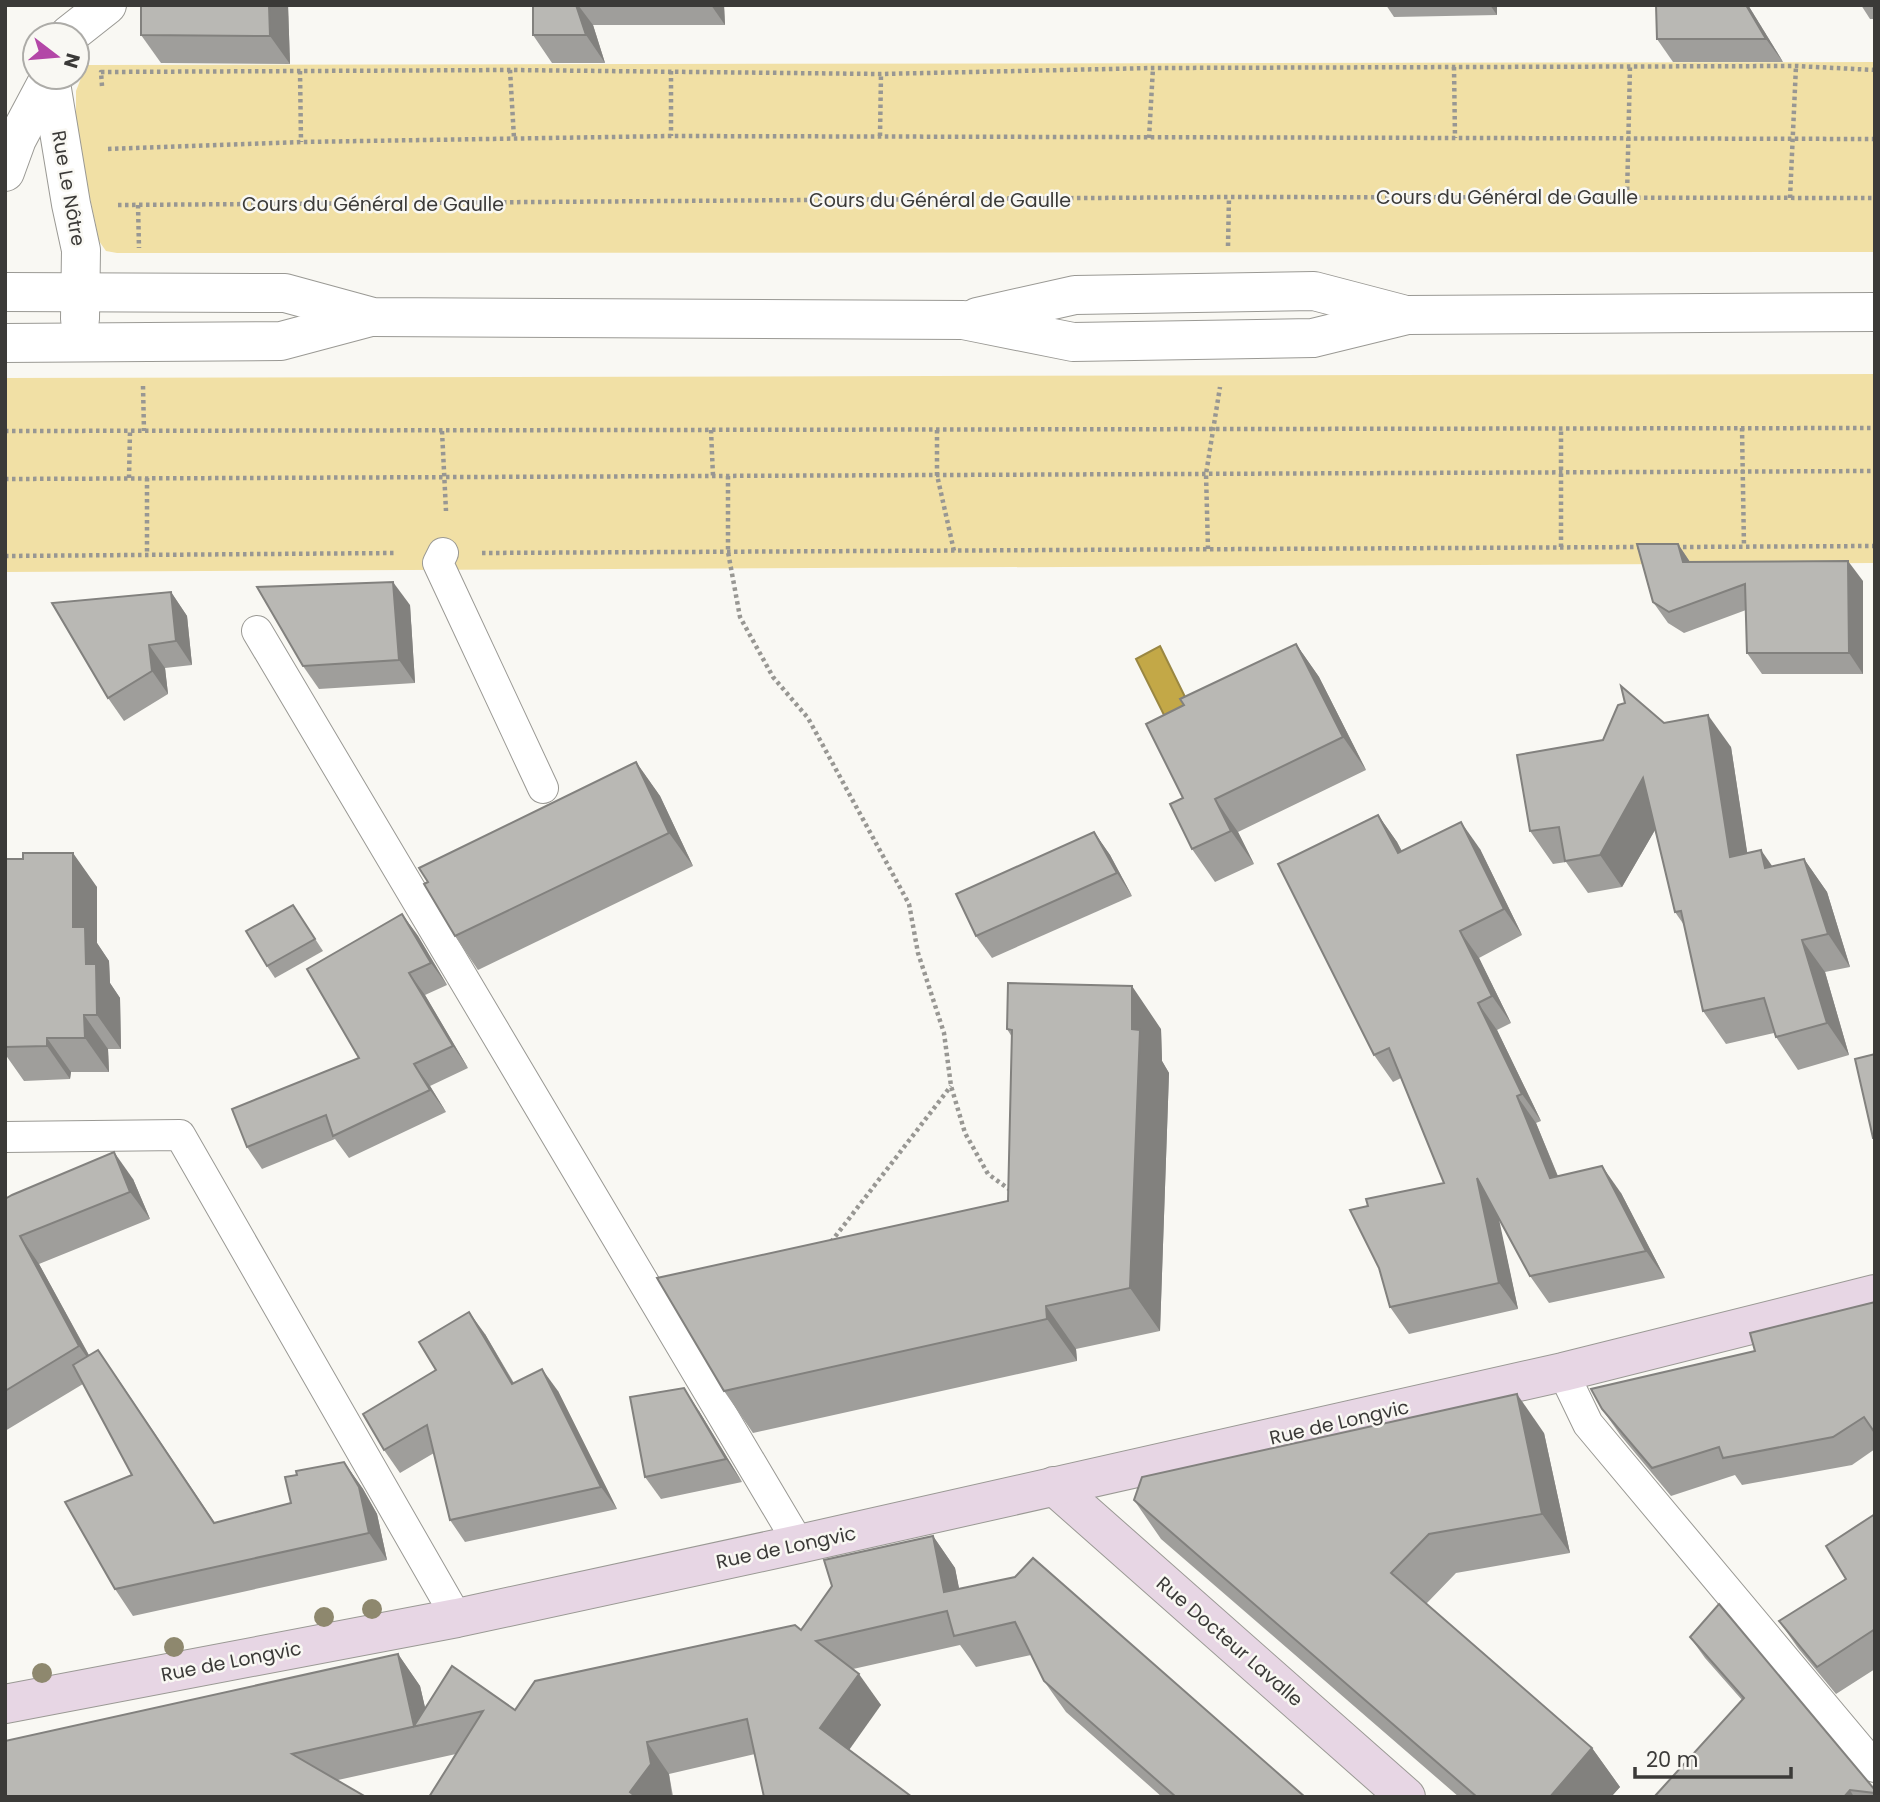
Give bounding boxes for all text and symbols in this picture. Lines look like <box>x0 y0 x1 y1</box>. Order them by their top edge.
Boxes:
north arrow <box>21 21 91 91</box>
text: N <box>57 50 87 71</box>
street label: Rue Le Nôtre <box>45 128 92 248</box>
street label: Cours du Général de Gaulle <box>1376 184 1638 211</box>
street label: Cours du Général de Gaulle <box>809 187 1071 214</box>
street label: Cours du Général de Gaulle <box>242 191 504 218</box>
street label: Rue de Longvic <box>1267 1393 1412 1452</box>
street label: Rue de Longvic <box>714 1519 859 1576</box>
street label: Rue Docteur Lavalle <box>1150 1570 1309 1713</box>
street label: Rue de Longvic <box>159 1635 304 1688</box>
scale bar <box>1635 1736 1791 1780</box>
text: 20 m <box>1646 1745 1699 1774</box>

